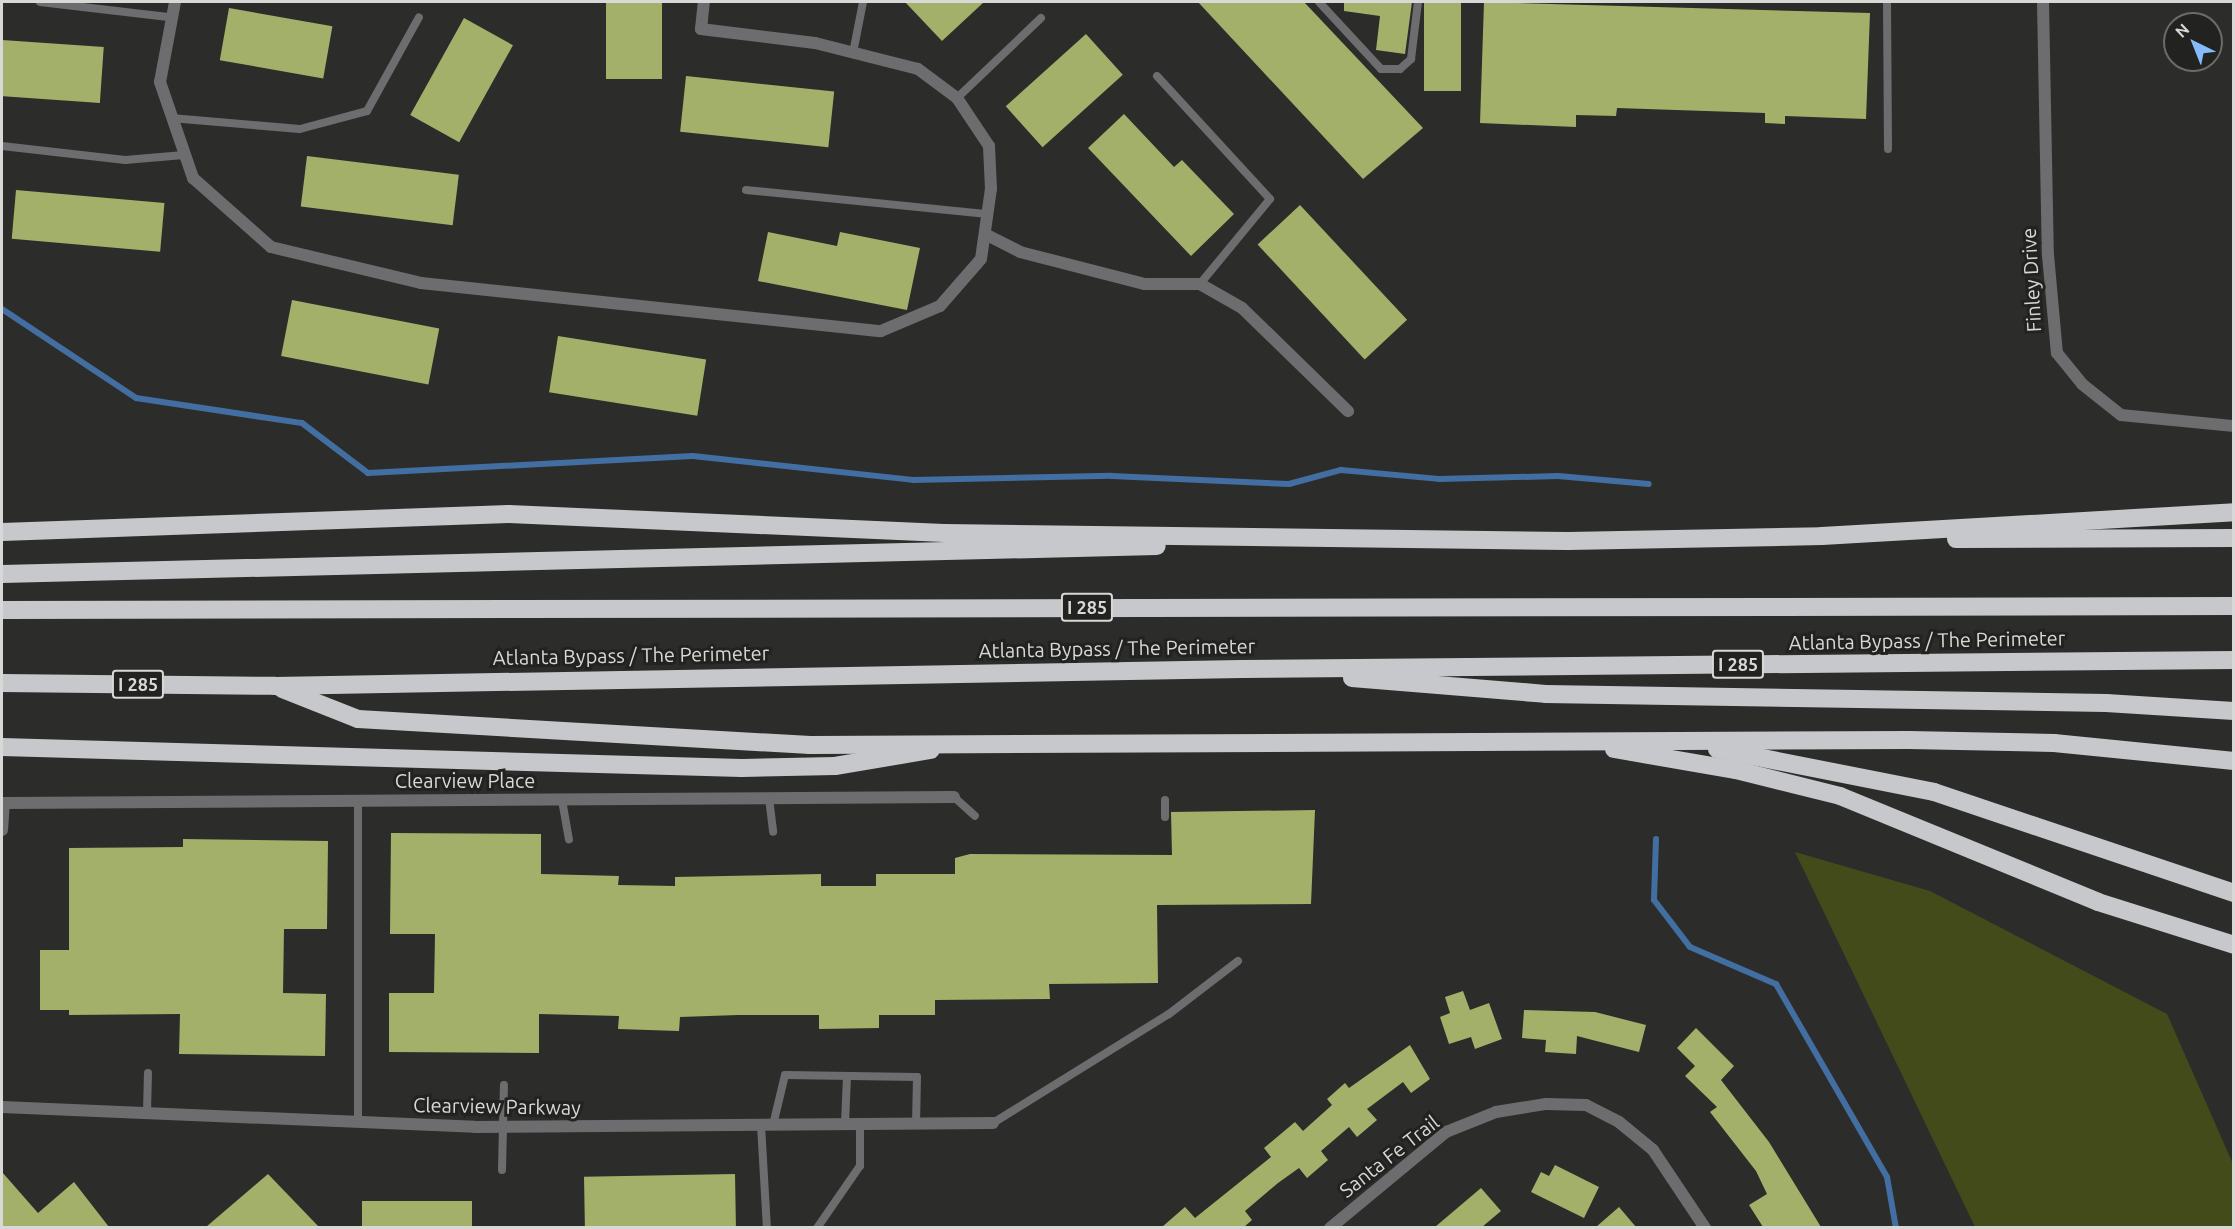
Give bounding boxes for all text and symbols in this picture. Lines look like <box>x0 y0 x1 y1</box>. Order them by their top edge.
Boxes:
north arrow <box>2163 12 2223 72</box>
text: N <box>2172 20 2193 41</box>
street label: Finley Drive <box>2016 227 2046 333</box>
road number: I 285 <box>1060 592 1114 622</box>
street label: Atlanta Bypass / The Perimeter <box>1788 626 2066 654</box>
street label: Atlanta Bypass / The Perimeter <box>978 634 1256 662</box>
street label: Atlanta Bypass / The Perimeter <box>492 641 770 669</box>
road number: I 285 <box>1711 649 1765 679</box>
road number: I 285 <box>111 669 165 699</box>
street label: Clearview Place <box>395 768 535 792</box>
street label: Clearview Parkway <box>413 1093 581 1119</box>
street label: Santa Fe Trail <box>1335 1110 1443 1202</box>

